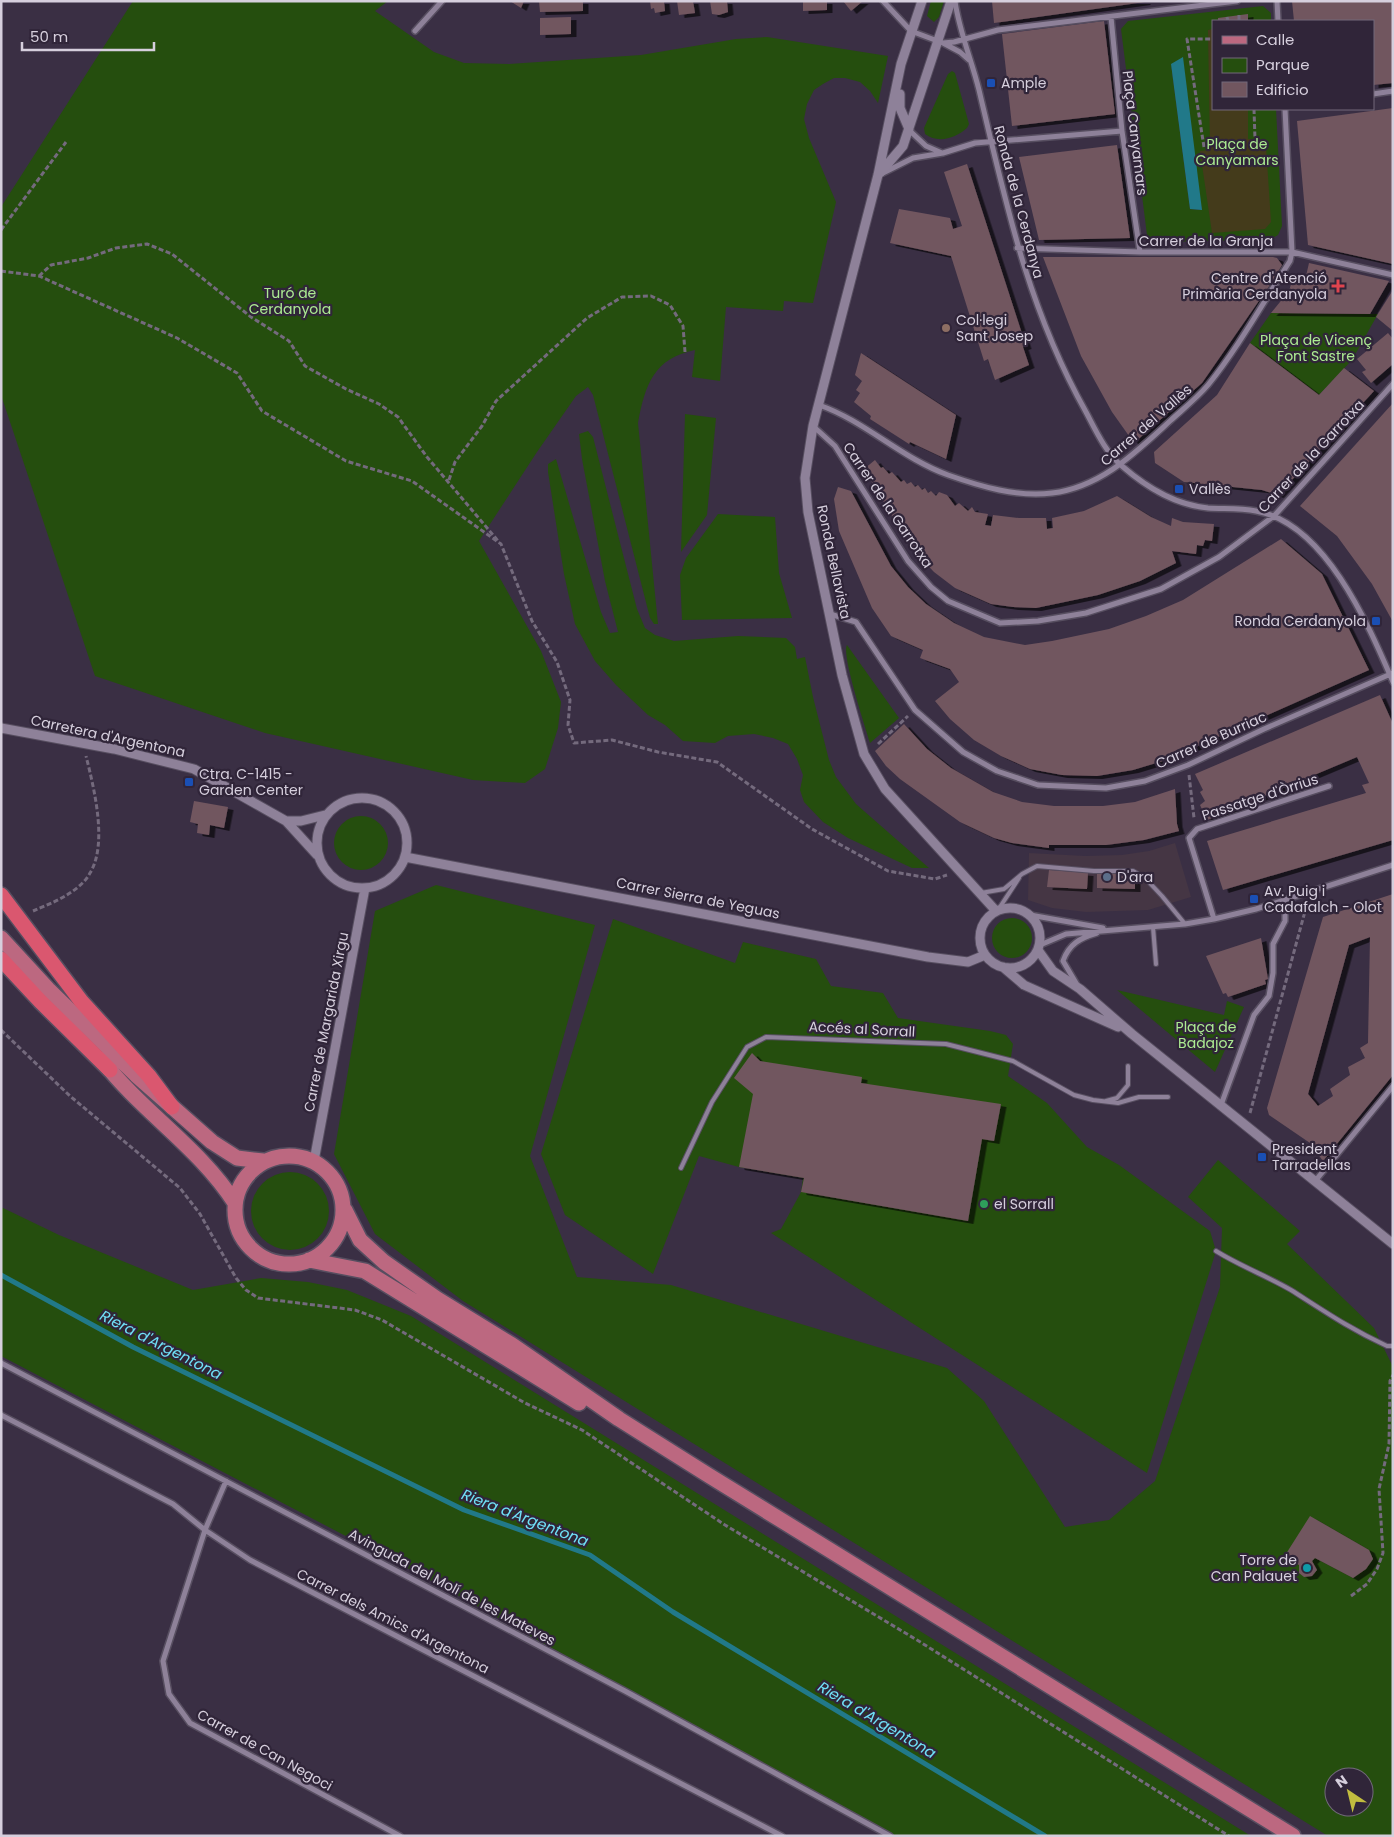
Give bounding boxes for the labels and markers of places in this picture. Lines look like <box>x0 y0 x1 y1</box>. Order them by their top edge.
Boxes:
place label: Ample <box>1001 73 1047 93</box>
marker: Ample <box>985 77 997 89</box>
place label: Centre d'Atenció Primària Cerdanyola <box>1182 268 1327 304</box>
marker: Centre d'Atenció Primària Cerdanyola <box>1331 279 1345 293</box>
place label: Col·legi Sant Josep <box>956 310 1033 346</box>
marker: Col·legi Sant Josep <box>940 322 952 334</box>
place label: Vallès <box>1189 479 1231 499</box>
marker: Vallès <box>1173 483 1185 495</box>
place label: Ronda Cerdanyola <box>1235 611 1366 631</box>
marker: Ronda Cerdanyola <box>1370 615 1382 627</box>
place label: Ctra. C-1415 - Garden Center <box>199 764 303 800</box>
marker: Ctra. C-1415 - Garden Center <box>183 776 195 788</box>
place label: D'ara <box>1117 867 1153 887</box>
marker: D'ara <box>1101 871 1113 883</box>
place label: Av. Puig i Cadafalch - Olot <box>1264 881 1382 917</box>
marker: Av. Puig i Cadafalch - Olot <box>1248 893 1260 905</box>
place label: President Tarradellas <box>1272 1139 1351 1175</box>
marker: President Tarradellas <box>1256 1151 1268 1163</box>
place label: el Sorrall <box>994 1194 1054 1214</box>
marker: el Sorrall <box>978 1198 990 1210</box>
place label: Torre de Can Palauet <box>1211 1550 1297 1586</box>
marker: Torre de Can Palauet <box>1301 1562 1313 1574</box>

